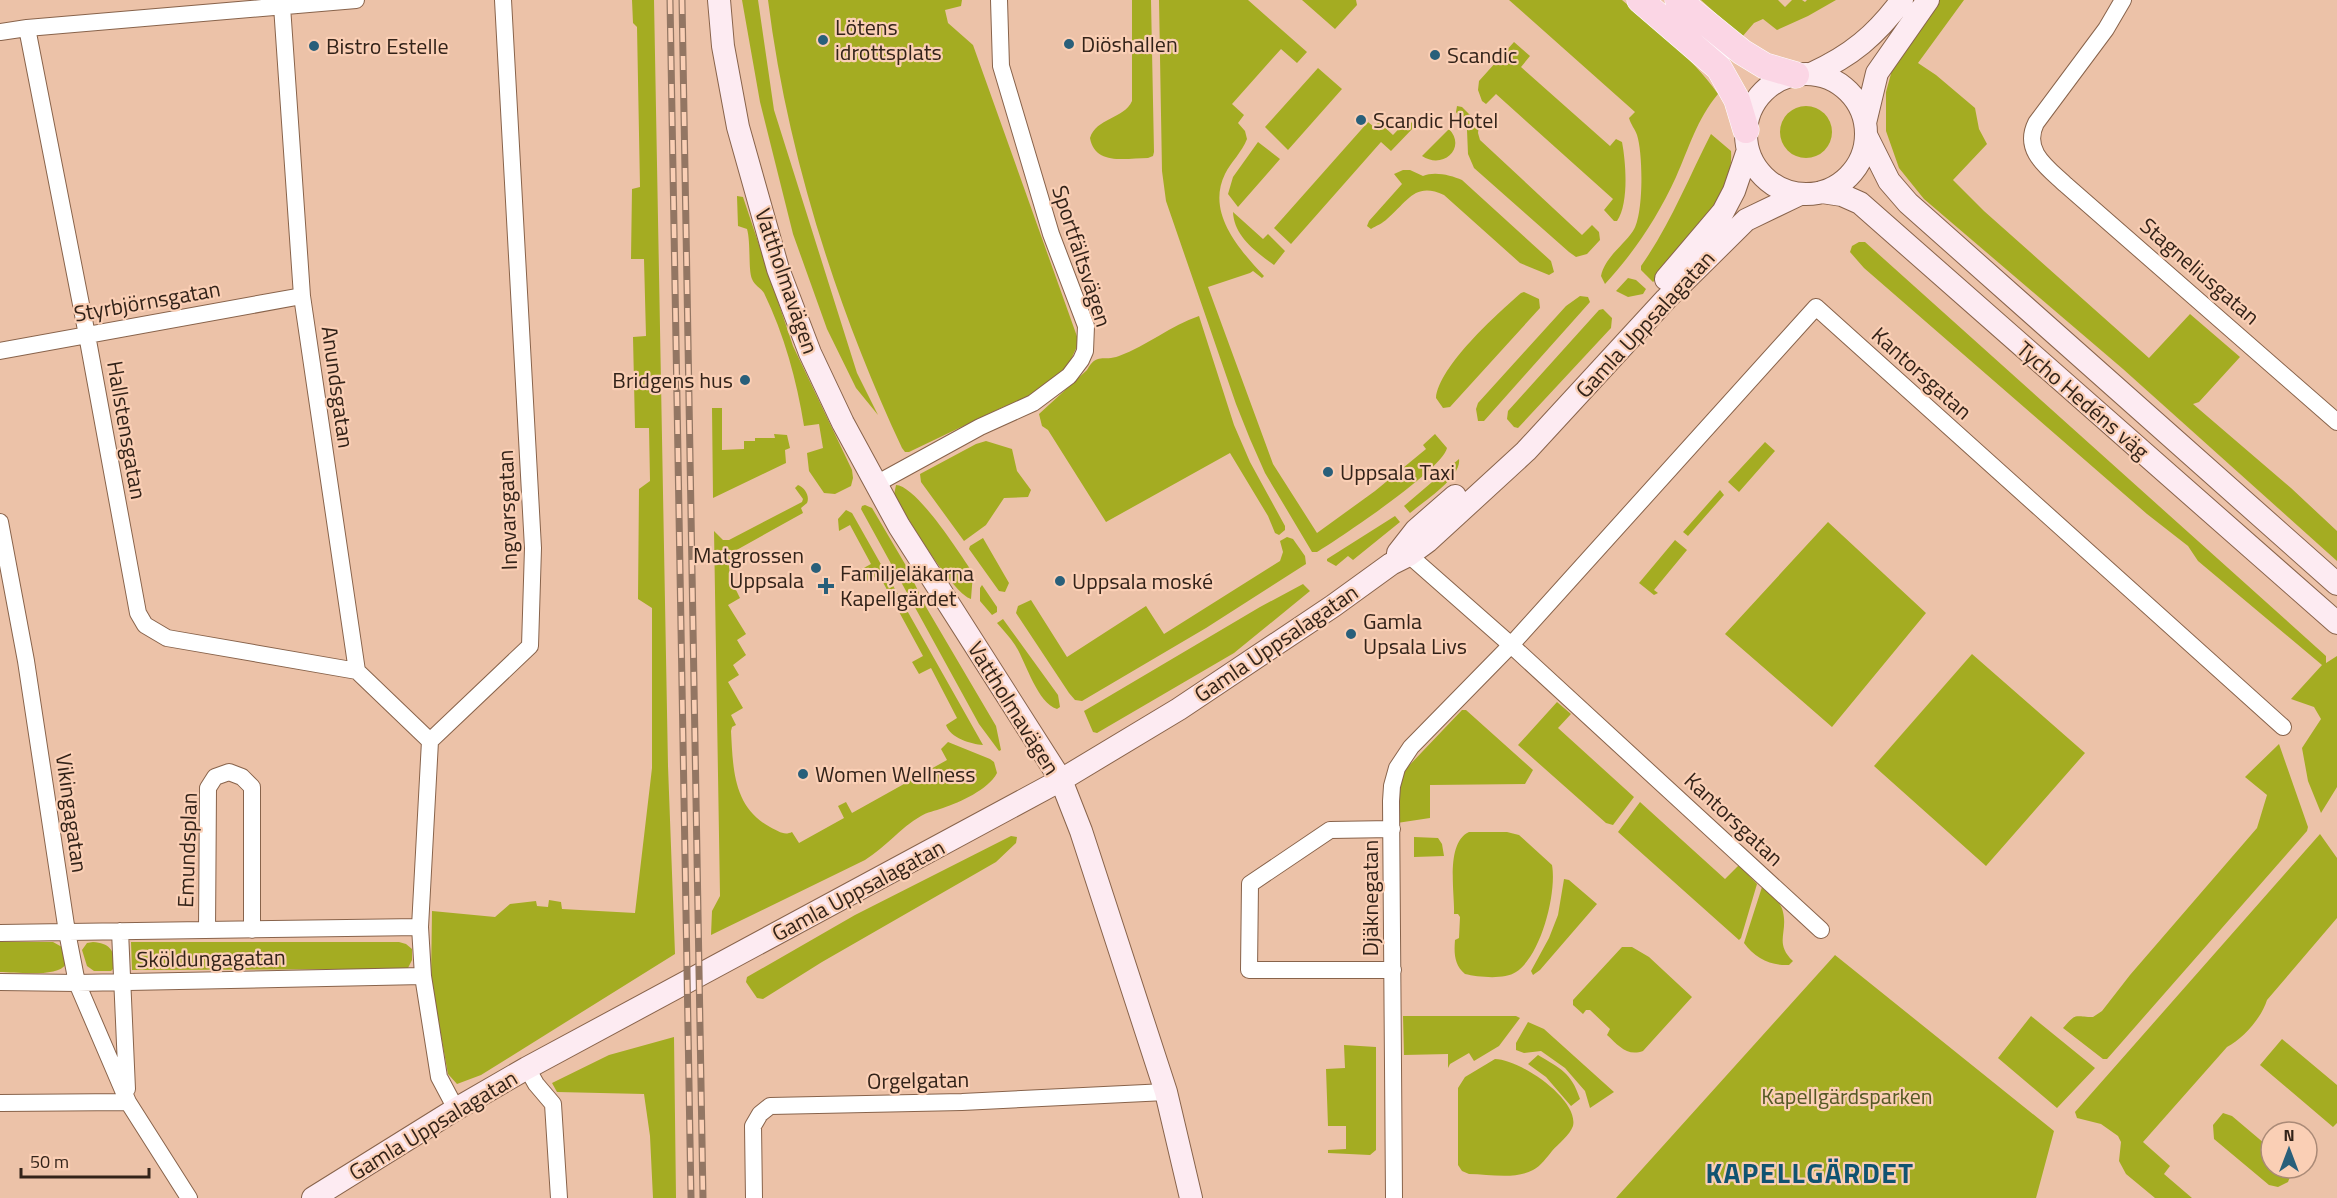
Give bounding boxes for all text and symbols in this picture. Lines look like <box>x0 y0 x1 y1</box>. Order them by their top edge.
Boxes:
place label: Lötens idrottsplats <box>835 10 942 69</box>
place label: Diöshallen <box>1081 27 1178 61</box>
place label: Bistro Estelle <box>326 29 449 63</box>
marker: Lötens idrottsplats <box>816 33 830 47</box>
marker: Diöshallen <box>1062 37 1076 51</box>
place label: Scandic <box>1447 38 1517 72</box>
marker: Bistro Estelle <box>307 39 321 53</box>
marker: Scandic <box>1428 48 1442 62</box>
place label: Scandic Hotel <box>1373 103 1498 137</box>
marker: Scandic Hotel <box>1354 113 1368 127</box>
street label: Sportfältsvägen <box>1043 181 1121 331</box>
street label: Vattholmavägen <box>746 204 828 358</box>
street label: Stagneliusgatan <box>2133 209 2267 333</box>
street label: Gamla Uppsalagatan <box>1567 242 1723 406</box>
street label: Styrbjörnsgatan <box>71 271 223 331</box>
street label: Kantorsgatan <box>1864 318 1980 428</box>
street label: Anundsgatan <box>313 324 363 450</box>
street label: Tycho Hedéns väg <box>2009 333 2157 467</box>
street label: Hallstensgatan <box>98 358 156 502</box>
place label: Bridgens hus <box>612 363 733 397</box>
marker: Bridgens hus <box>738 373 752 387</box>
street label: Ingvarsgatan <box>488 449 526 571</box>
place label: Uppsala Taxi <box>1340 455 1455 489</box>
marker: Uppsala Taxi <box>1321 465 1335 479</box>
place label: Matgrossen Uppsala <box>693 538 804 597</box>
place label: Familjeläkarna Kapellgärdet <box>840 556 974 615</box>
marker: Matgrossen Uppsala <box>809 561 823 575</box>
place label: Uppsala moské <box>1072 564 1213 598</box>
marker: Uppsala moské <box>1053 574 1067 588</box>
street label: Gamla Uppsalagatan <box>1187 575 1365 711</box>
marker: Familjeläkarna Kapellgärdet <box>817 577 835 595</box>
place label: Gamla Upsala Livs <box>1363 604 1467 663</box>
marker: Gamla Upsala Livs <box>1344 627 1358 641</box>
street label: Vattholmavägen <box>959 634 1069 782</box>
street label: Vikingagatan <box>47 751 97 875</box>
place label: Women Wellness <box>815 757 976 791</box>
street label: Kantorsgatan <box>1677 764 1791 874</box>
marker: Women Wellness <box>796 767 810 781</box>
street label: Emundsplan <box>168 792 206 908</box>
street label: Gamla Uppsalagatan <box>765 830 951 950</box>
street label: Djäknegatan <box>1353 840 1387 956</box>
street label: Sköldungagatan <box>136 940 286 976</box>
street label: Gamla Uppsalagatan <box>342 1061 524 1189</box>
street label: Orgelgatan <box>867 1062 969 1098</box>
park label: Kapellgärdsparken <box>1761 1079 1933 1113</box>
north arrow <box>2259 1120 2319 1180</box>
text: N <box>2283 1123 2295 1147</box>
scale bar <box>21 1141 148 1179</box>
text: 50 m <box>30 1148 69 1175</box>
district label: KAPELLGÄRDET <box>1705 1151 1915 1194</box>

